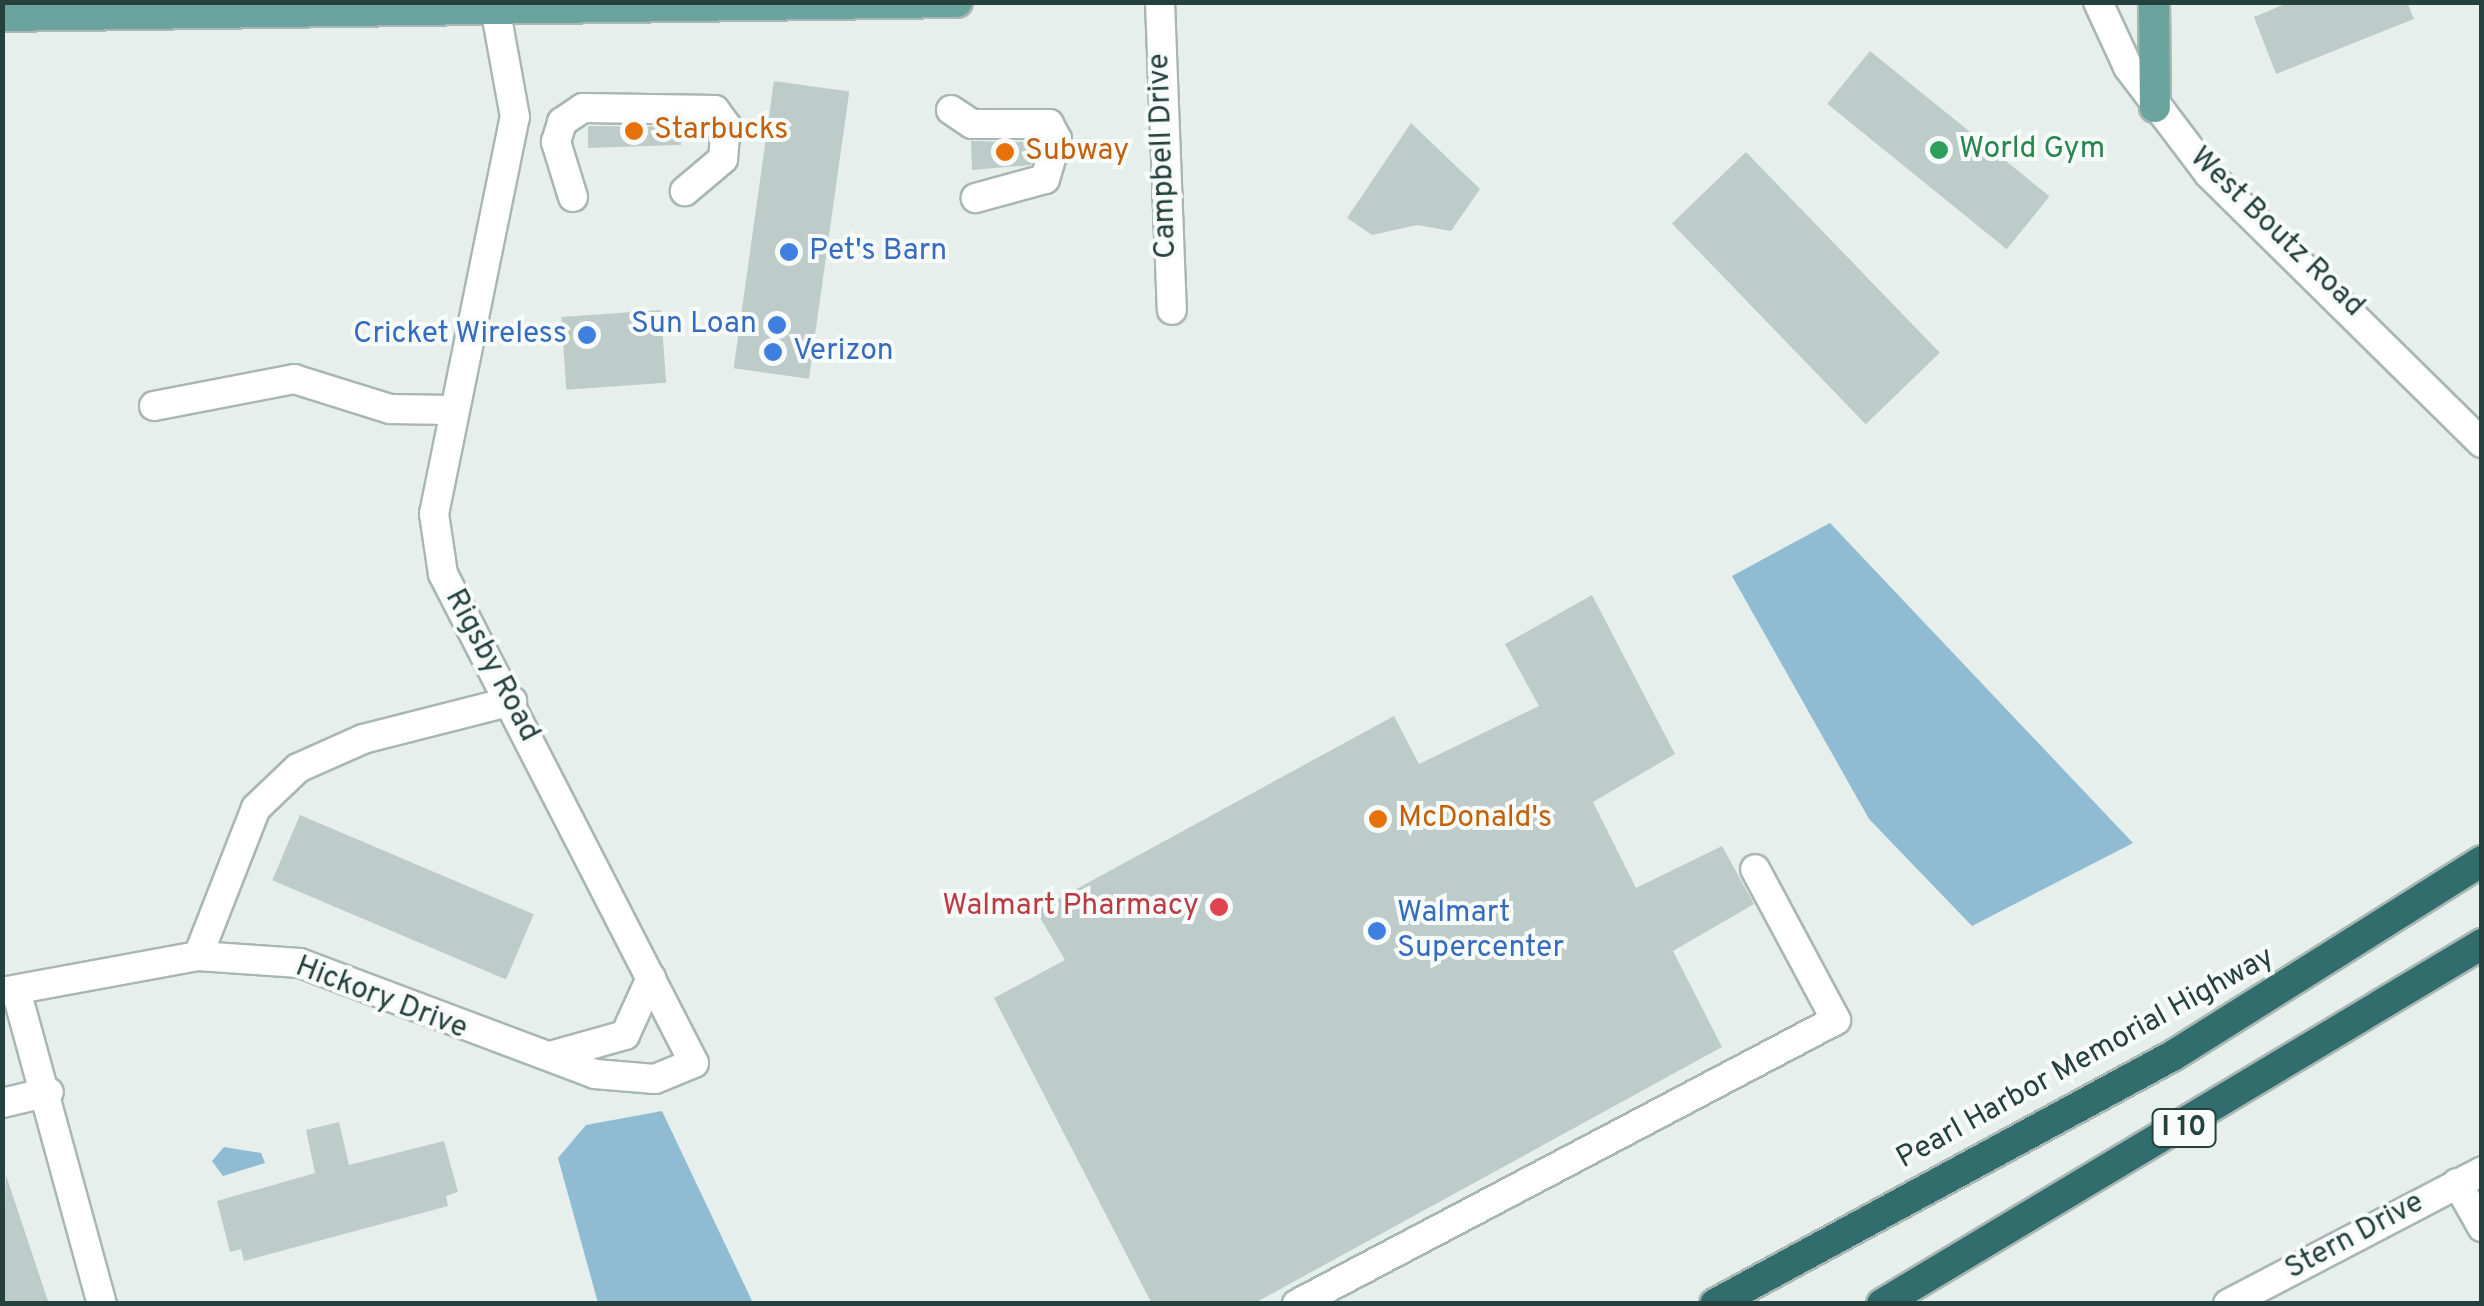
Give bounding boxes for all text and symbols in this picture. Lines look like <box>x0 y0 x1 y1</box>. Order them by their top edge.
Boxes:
street label: Campbell Drive <box>1142 53 1186 259</box>
place label: Starbucks <box>654 113 788 149</box>
marker: Starbucks <box>623 120 645 142</box>
place label: World Gym <box>1959 132 2105 168</box>
place label: Subway <box>1025 134 1129 170</box>
marker: World Gym <box>1928 139 1950 161</box>
marker: Subway <box>994 141 1016 163</box>
street label: West Boutz Road <box>2181 141 2371 325</box>
place label: Pet's Barn <box>809 234 947 270</box>
marker: Pet's Barn <box>778 241 800 263</box>
place label: Sun Loan <box>631 307 757 343</box>
marker: Sun Loan <box>766 314 788 336</box>
place label: Cricket Wireless <box>352 317 567 353</box>
marker: Cricket Wireless <box>576 324 598 346</box>
place label: Verizon <box>793 334 894 370</box>
marker: Verizon <box>762 341 784 363</box>
street label: Rigsby Road <box>436 584 546 748</box>
place label: McDonald's <box>1398 801 1552 837</box>
marker: McDonald's <box>1367 808 1389 830</box>
place label: Walmart Pharmacy <box>942 889 1199 925</box>
marker: Walmart Pharmacy <box>1208 896 1230 918</box>
place label: Walmart Supercenter <box>1397 896 1564 966</box>
marker: Walmart Supercenter <box>1366 920 1388 942</box>
street label: Pearl Harbor Memorial Highway <box>1891 940 2281 1178</box>
street label: Hickory Drive <box>290 950 472 1048</box>
road number: I 10 <box>2152 1105 2216 1151</box>
street label: Stern Drive <box>2280 1186 2430 1288</box>

